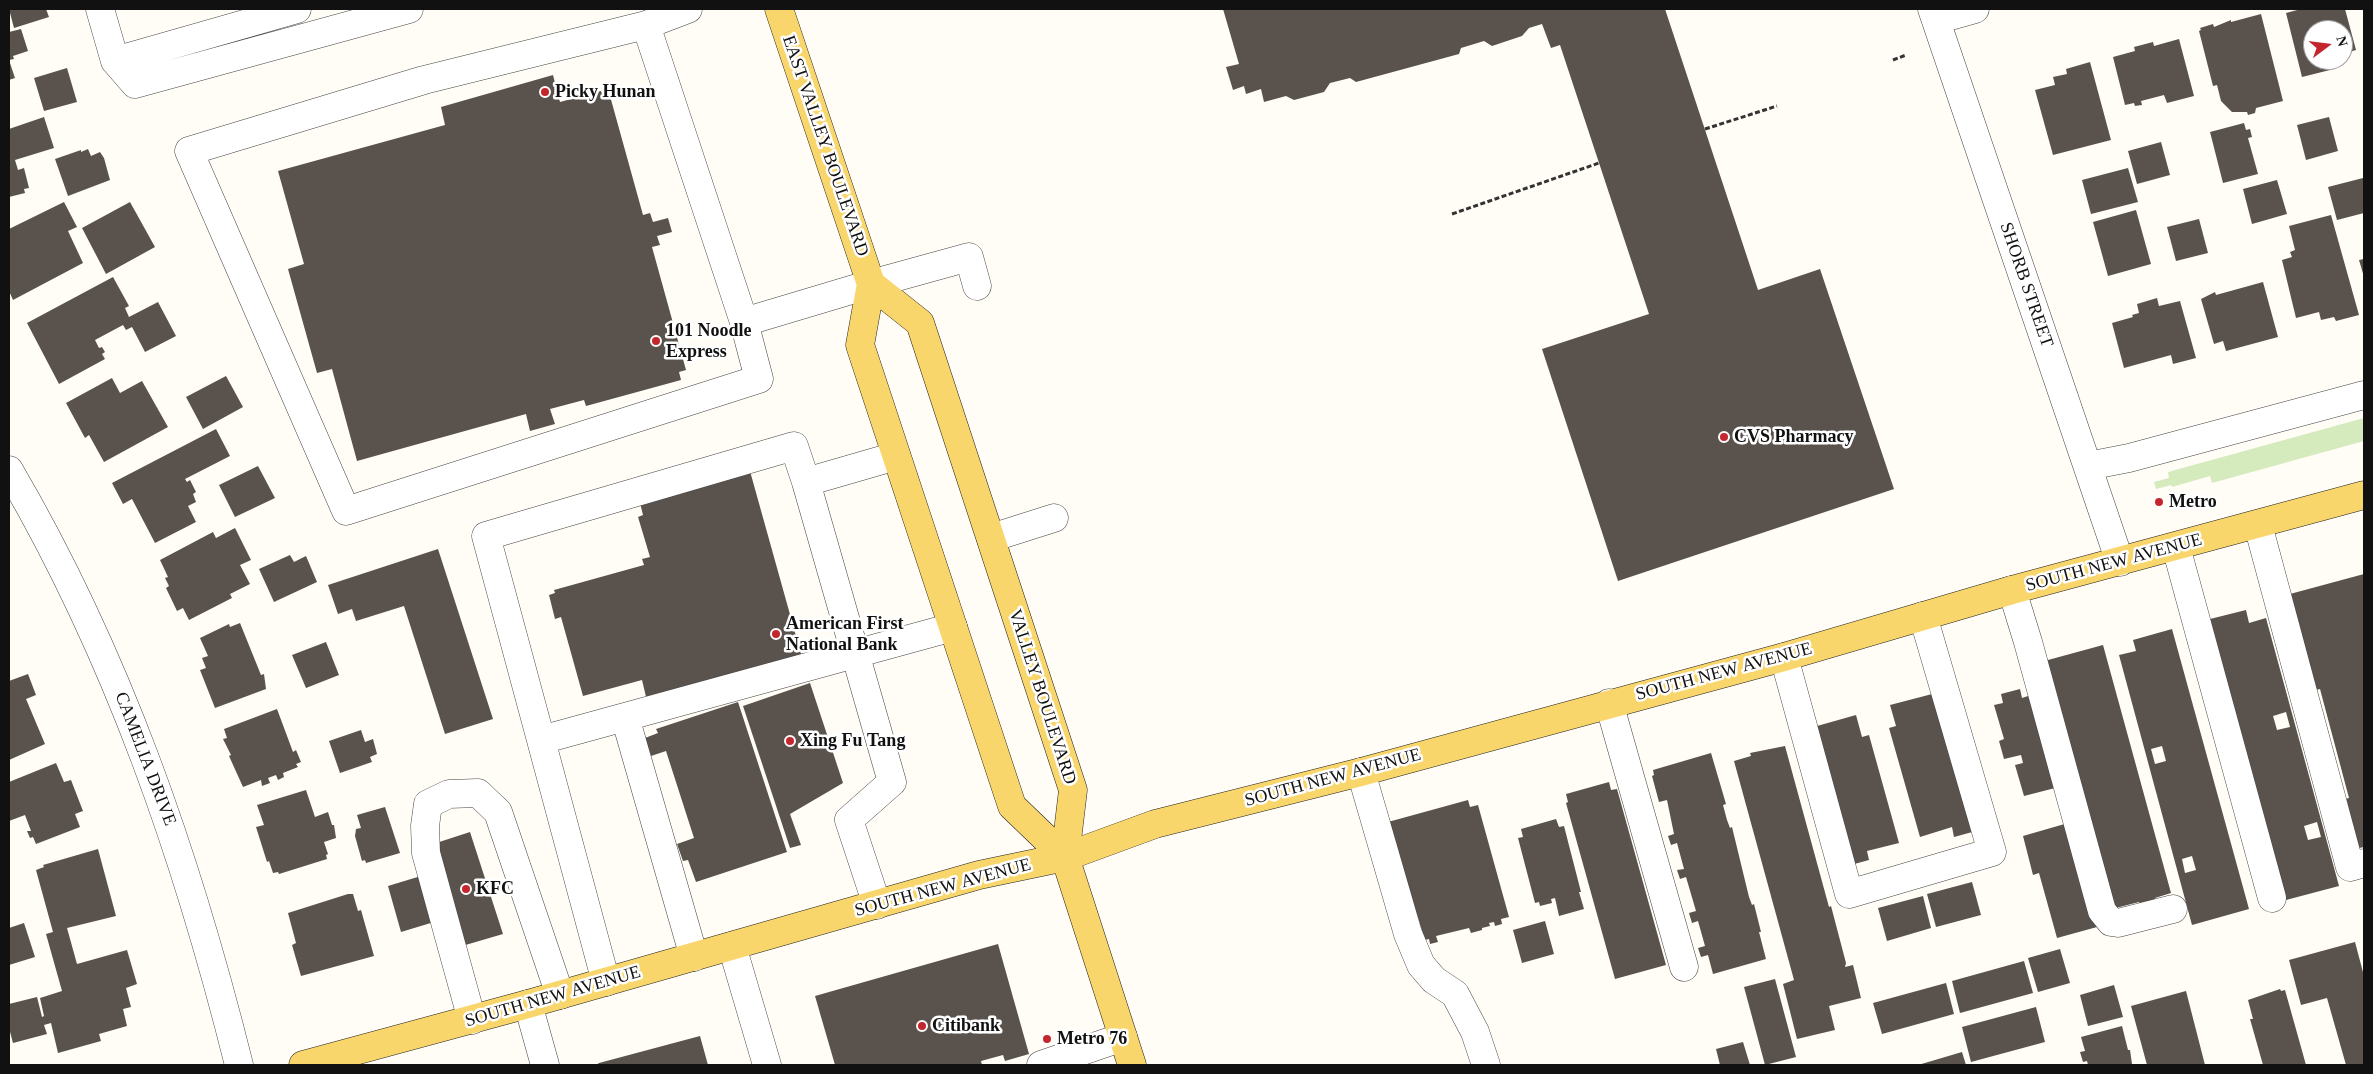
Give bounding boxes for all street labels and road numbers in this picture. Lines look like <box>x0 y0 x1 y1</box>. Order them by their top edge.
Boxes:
street label: EAST VALLEY BOULEVARD <box>777 33 873 259</box>
street label: SHORB STREET <box>1995 220 2057 350</box>
street label: SOUTH NEW AVENUE <box>2023 529 2205 597</box>
street label: VALLEY BOULEVARD <box>1003 607 1081 787</box>
street label: SOUTH NEW AVENUE <box>1633 638 1815 706</box>
street label: CAMELIA DRIVE <box>110 689 180 829</box>
street label: SOUTH NEW AVENUE <box>1242 744 1424 812</box>
street label: SOUTH NEW AVENUE <box>852 854 1034 922</box>
street label: SOUTH NEW AVENUE <box>463 962 643 1032</box>

